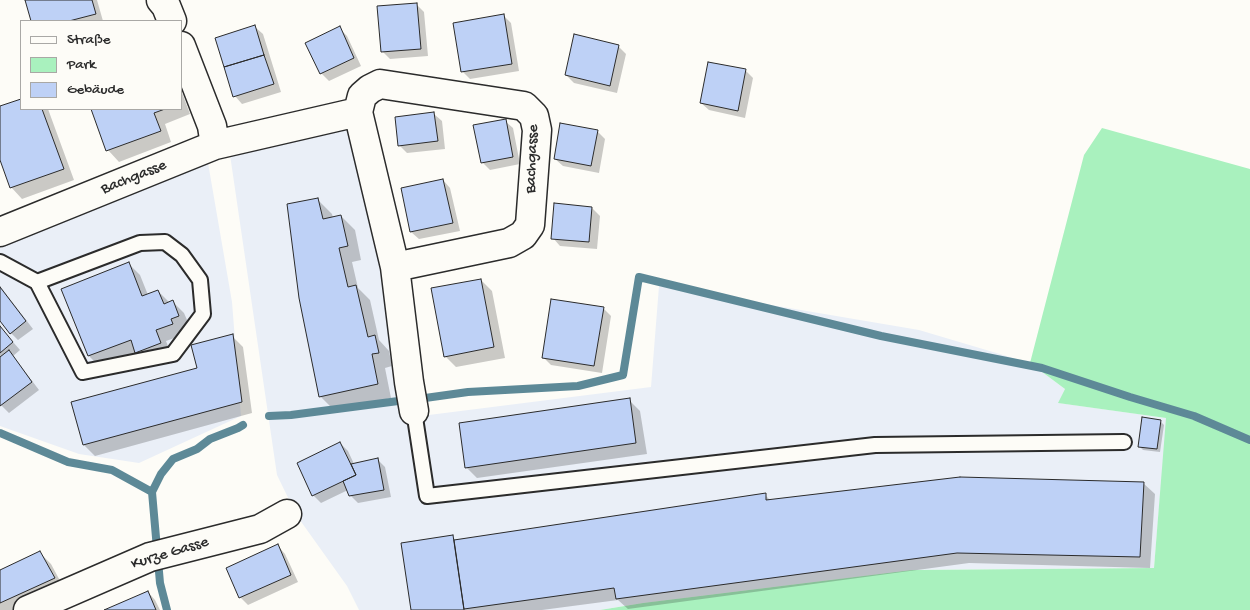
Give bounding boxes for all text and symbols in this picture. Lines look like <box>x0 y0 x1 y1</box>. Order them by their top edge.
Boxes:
legend <box>20 20 182 110</box>
text: Straße <box>67 31 111 49</box>
text: Park <box>67 56 96 74</box>
text: Gebäude <box>67 81 124 99</box>
street label: Bachgasse <box>522 124 544 194</box>
street label: Bachgasse <box>98 156 170 200</box>
street label: Kurze Gasse <box>129 533 211 575</box>

